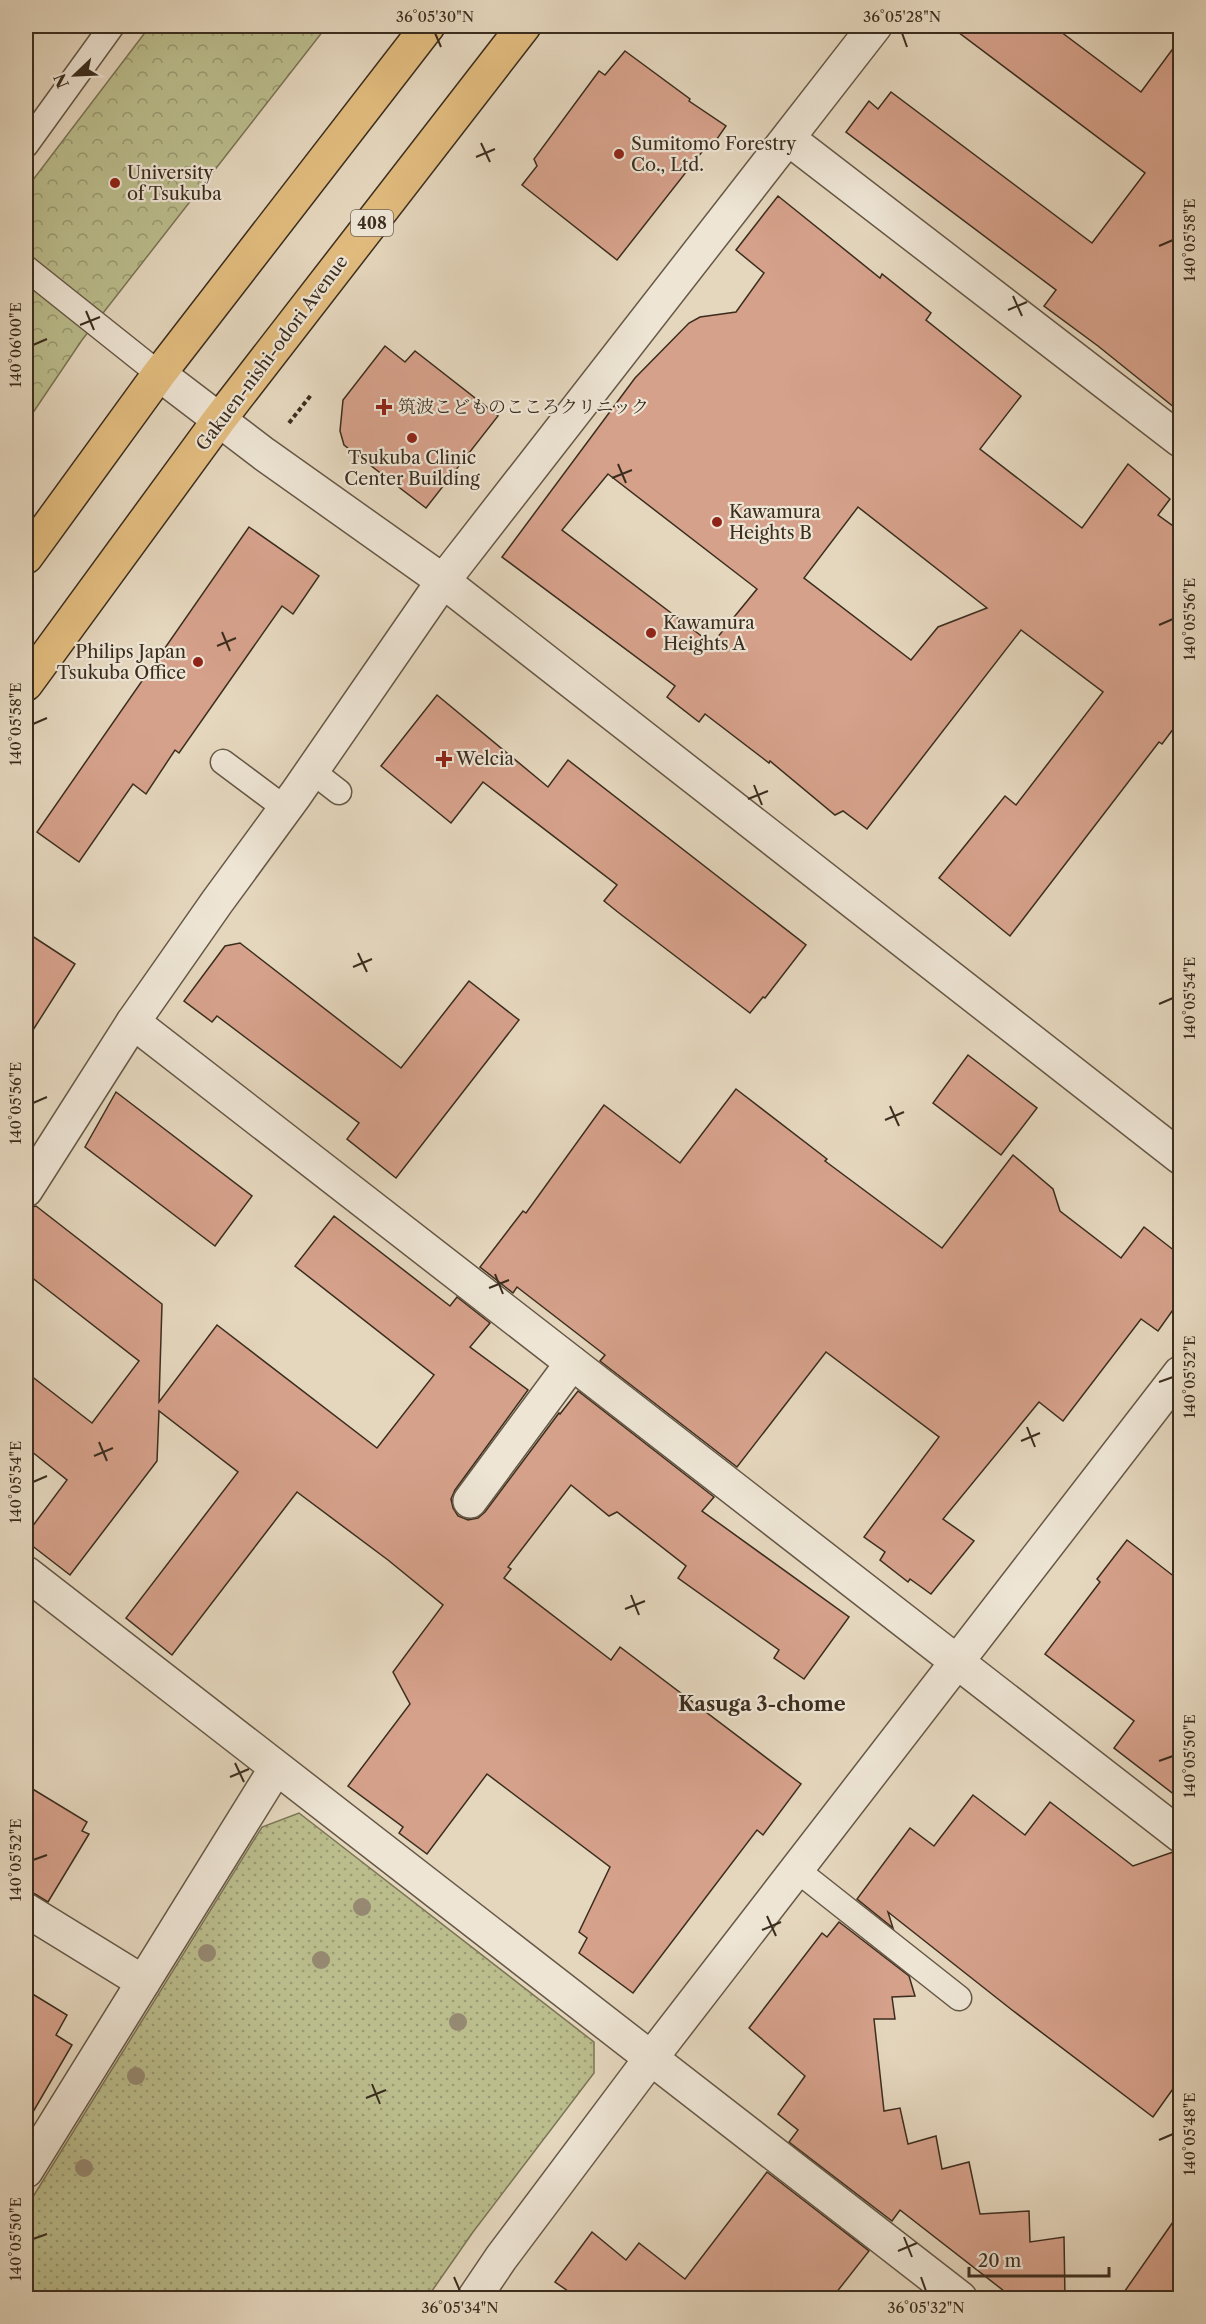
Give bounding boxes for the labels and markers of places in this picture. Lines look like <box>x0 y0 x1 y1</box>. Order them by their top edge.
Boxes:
place label: Sumitomo Forestry Co., Ltd. <box>631 133 797 176</box>
marker: Sumitomo Forestry Co., Ltd. <box>612 147 626 161</box>
place label: University of Tsukuba <box>127 162 222 205</box>
marker: University of Tsukuba <box>108 176 122 190</box>
place label: 筑波こどものこころクリニック <box>398 396 649 418</box>
marker: 筑波こどものこころクリニック <box>375 398 393 416</box>
marker: Tsukuba Clinic Center Building <box>405 431 419 445</box>
place label: Tsukuba Clinic Center Building <box>344 447 480 490</box>
place label: Kawamura Heights B <box>729 501 821 544</box>
marker: Kawamura Heights B <box>710 515 724 529</box>
place label: Kawamura Heights A <box>663 612 755 655</box>
marker: Kawamura Heights A <box>644 626 658 640</box>
place label: Philips Japan Tsukuba Office <box>57 641 186 684</box>
marker: Philips Japan Tsukuba Office <box>191 655 205 669</box>
place label: Welcia <box>455 748 515 770</box>
marker: Welcia <box>437 752 451 766</box>

